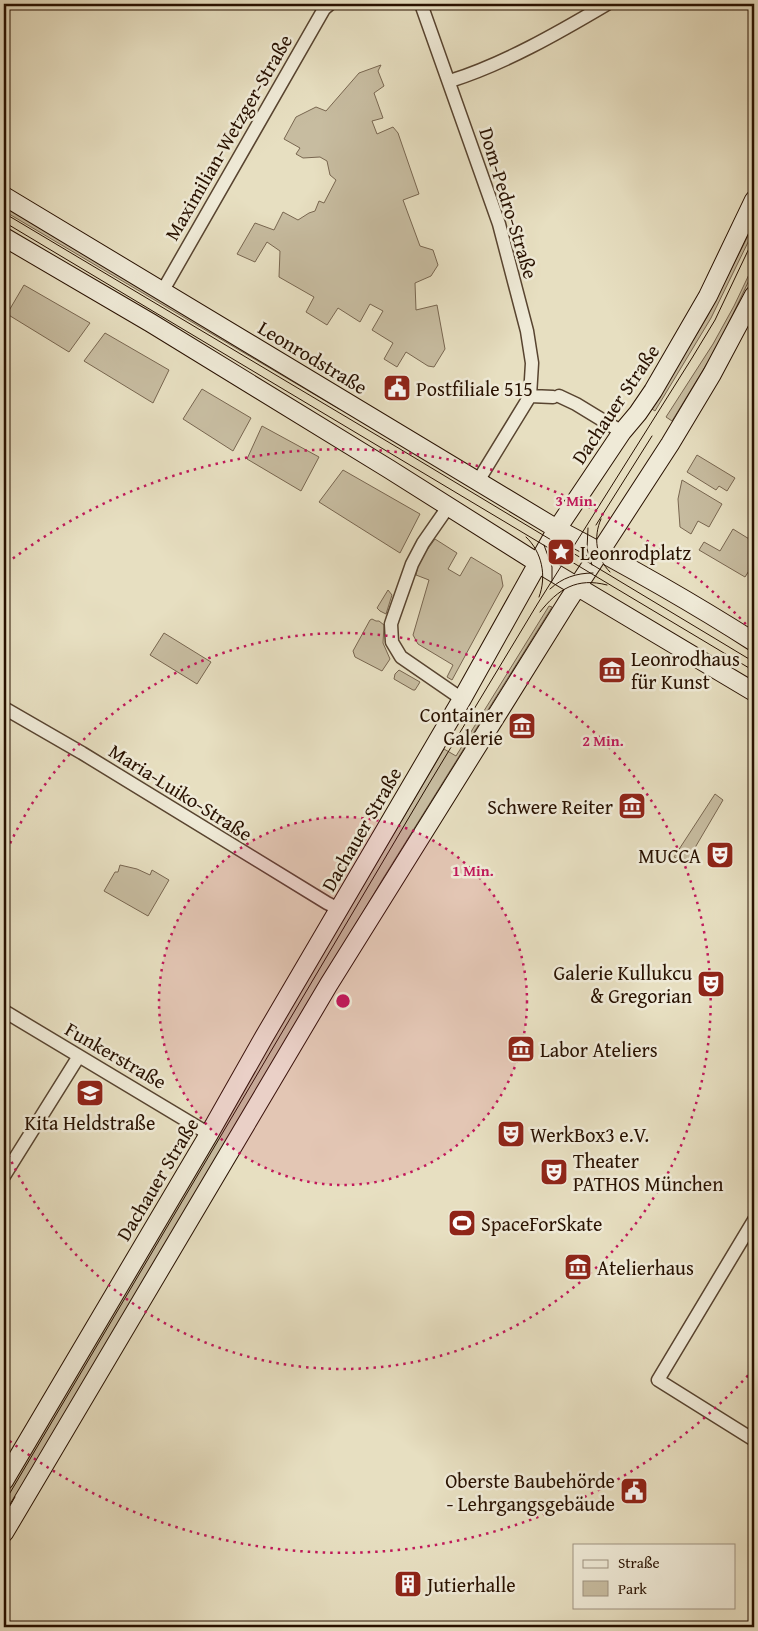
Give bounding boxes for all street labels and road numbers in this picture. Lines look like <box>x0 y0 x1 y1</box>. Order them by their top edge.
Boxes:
street label: Maximilian-Wetzger-Straße <box>157 29 299 245</box>
street label: Dom-Pedro-Straße <box>472 124 546 282</box>
street label: Leonrodstraße <box>253 313 373 401</box>
street label: Dachauer Straße <box>564 338 666 470</box>
street label: Maria-Luiko-Straße <box>104 736 258 848</box>
street label: Dachauer Straße <box>314 762 408 896</box>
street label: Funkerstraße <box>60 1014 172 1096</box>
street label: Dachauer Straße <box>109 1112 205 1246</box>

